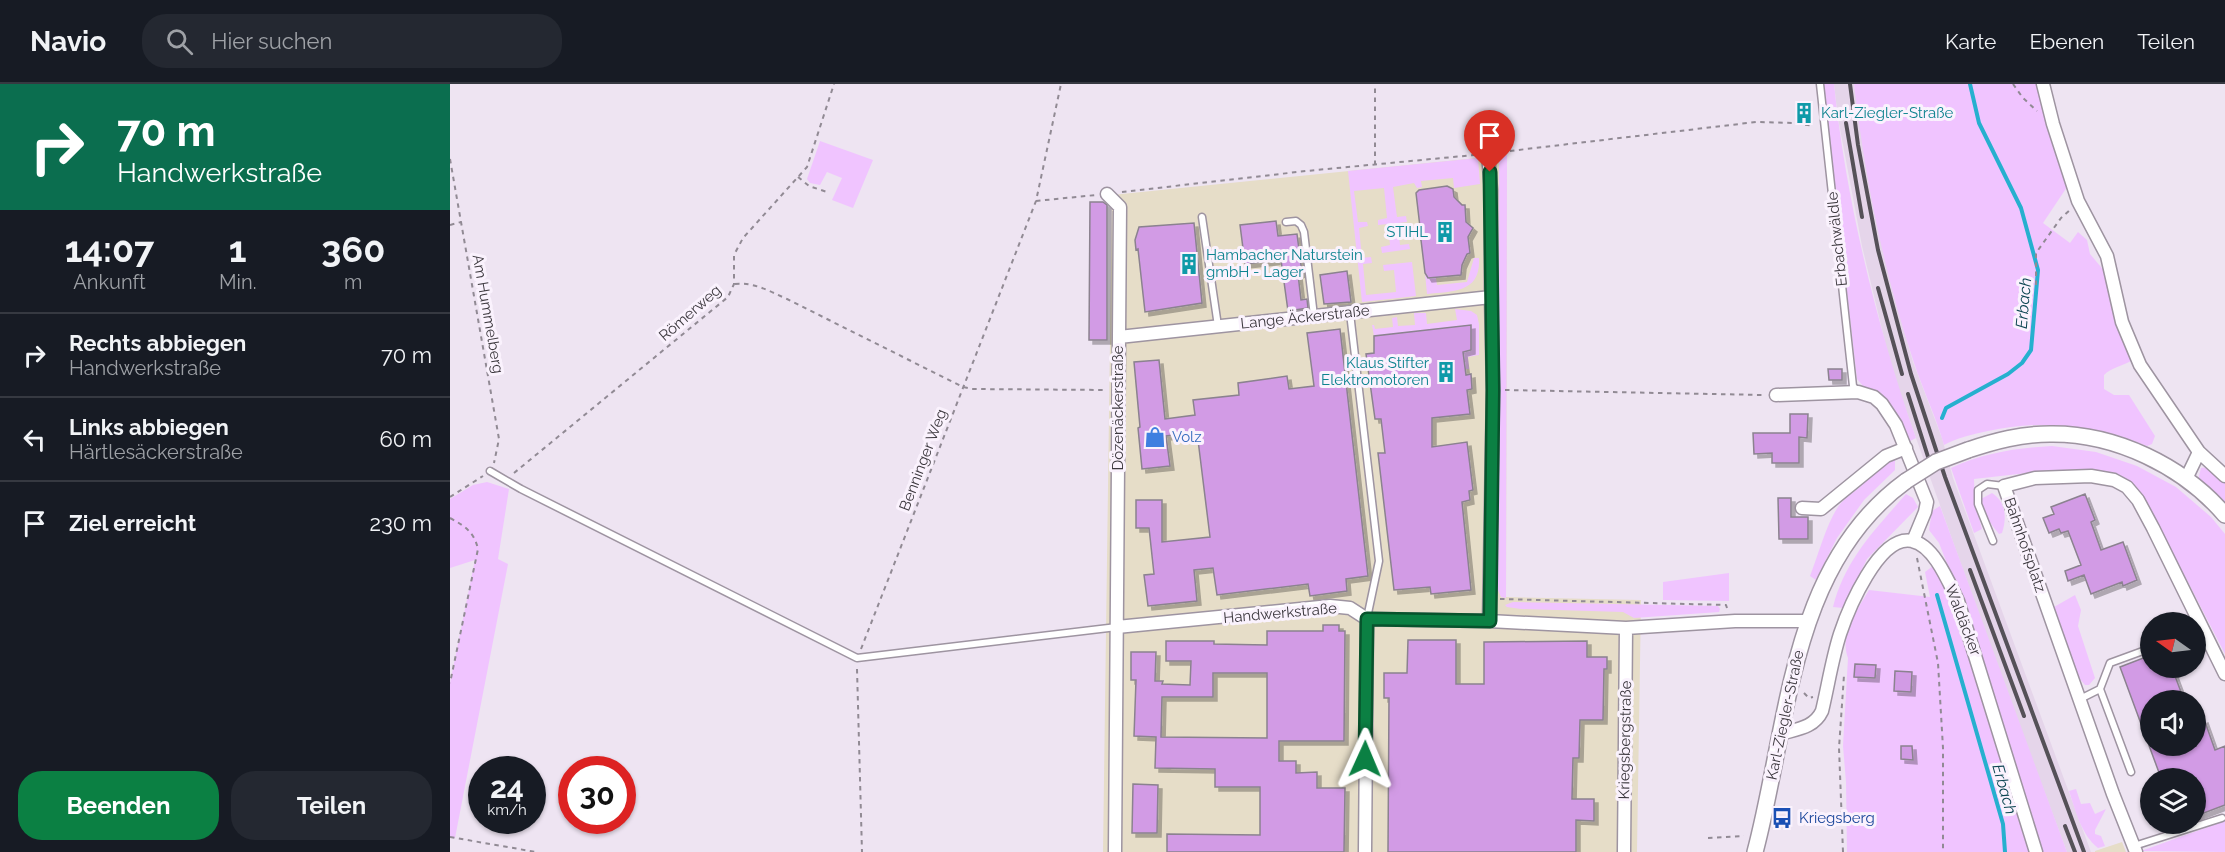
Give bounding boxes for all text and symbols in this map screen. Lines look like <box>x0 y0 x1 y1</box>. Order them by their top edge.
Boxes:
search box <box>142 14 562 68</box>
text: Navio <box>30 25 106 58</box>
icon: search <box>163 25 196 58</box>
text: Hier suchen <box>211 28 332 54</box>
text: Karte <box>1945 29 1996 54</box>
text: Ebenen <box>2029 29 2104 54</box>
text: Teilen <box>2137 29 2195 54</box>
building icon: Karl-Ziegler-Straße <box>1792 101 1816 125</box>
place label: Karl-Ziegler-Straße <box>1821 104 1954 122</box>
text: 70 m <box>117 107 216 156</box>
icon: right <box>18 108 96 186</box>
pin <box>1464 110 1515 172</box>
icon: arrive <box>1473 119 1506 152</box>
text: Handwerkstraße <box>117 157 322 188</box>
street label: Erbachwäldle <box>1823 191 1851 287</box>
building icon: STIHL <box>1433 220 1457 244</box>
place label: STIHL <box>1386 223 1428 241</box>
text: 14:07 <box>65 228 154 270</box>
text: 1 <box>229 228 247 270</box>
text: 360 <box>321 228 385 270</box>
place label: Hambacher Naturstein gmbH - Lager <box>1206 246 1363 281</box>
building icon: Hambacher Naturstein gmbH - Lager <box>1177 252 1201 276</box>
street label: Am Hummelberg <box>469 253 507 375</box>
text: Ankunft <box>73 270 146 294</box>
text: Min. <box>219 270 256 294</box>
text: m <box>344 270 362 294</box>
water label: Erbach <box>2012 277 2035 329</box>
street label: Römerweg <box>655 281 725 345</box>
street label: Lange Äckerstraße <box>1240 300 1371 333</box>
text: Rechts abbiegen <box>69 330 246 356</box>
icon: right <box>18 339 51 372</box>
text: 70 m <box>381 342 432 368</box>
street label: Dözenäckerstraße <box>1109 345 1127 471</box>
place label: Klaus Stifter Elektromotoren <box>1321 354 1430 389</box>
text: Handwerkstraße <box>69 356 221 380</box>
building icon: Klaus Stifter Elektromotoren <box>1434 360 1458 384</box>
street label: Benninger Weg <box>895 407 951 513</box>
text: Links abbiegen <box>69 414 229 440</box>
icon: left <box>18 423 51 456</box>
shop icon: Volz <box>1143 425 1167 449</box>
text: 60 m <box>379 426 432 452</box>
place label: Volz <box>1172 428 1202 446</box>
text: Härtlesäckerstraße <box>69 440 243 464</box>
street label: Bahnhofsplatz <box>2000 495 2050 595</box>
icon: arrive <box>18 507 51 540</box>
text: Ziel erreicht <box>69 510 196 536</box>
text: 230 m <box>369 510 432 536</box>
street label: Waldäcker <box>1941 582 1985 659</box>
street label: Handwerkstraße <box>1222 599 1338 627</box>
north arrow <box>2140 612 2206 678</box>
map controls <box>2140 612 2206 834</box>
street label: Karl-Ziegler-Straße <box>1762 648 1808 782</box>
street label: Kriegsbergstraße <box>1615 680 1635 799</box>
button: sound <box>2140 690 2206 756</box>
position arrow <box>1333 727 1397 791</box>
speed limit sign: 30 <box>558 756 636 834</box>
water label: Erbach <box>1988 762 2021 816</box>
button: layers <box>2140 768 2206 834</box>
text: 24 <box>490 770 524 805</box>
button: Beenden <box>18 771 219 840</box>
button: Teilen <box>231 771 432 840</box>
text: km/h <box>487 801 527 819</box>
bus stop icon: Kriegsberg <box>1770 806 1794 830</box>
place label: Kriegsberg <box>1799 809 1875 827</box>

